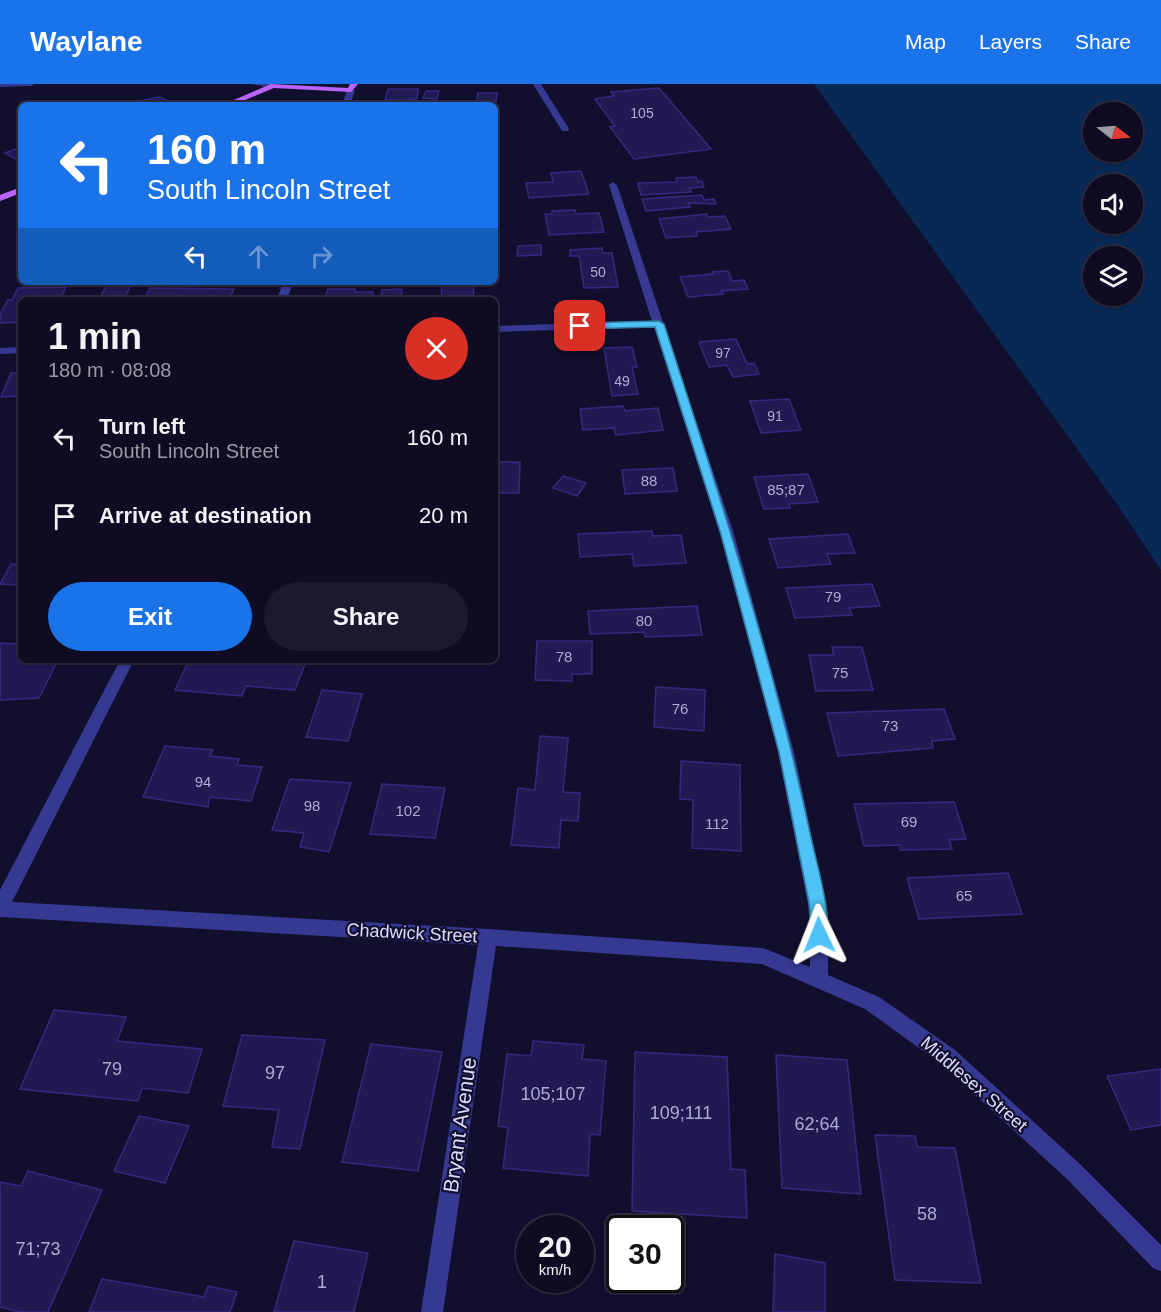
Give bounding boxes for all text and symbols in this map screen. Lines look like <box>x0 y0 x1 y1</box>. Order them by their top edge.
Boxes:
text: Waylane <box>30 26 143 57</box>
text: Map <box>905 30 946 53</box>
text: Layers <box>979 30 1042 53</box>
text: Share <box>1075 30 1131 53</box>
north arrow <box>1083 102 1143 162</box>
map controls <box>1083 102 1143 306</box>
house number: 105 <box>630 105 654 121</box>
icon: left <box>48 126 126 204</box>
text: 160 m <box>147 126 266 173</box>
button: sound <box>1083 174 1143 234</box>
text: South Lincoln Street <box>147 175 390 205</box>
icon: left <box>179 240 212 273</box>
icon: ahead <box>242 240 275 273</box>
icon: right <box>305 240 338 273</box>
button: layers <box>1083 246 1143 306</box>
house number: 50 <box>590 264 606 280</box>
pin <box>554 300 605 351</box>
icon: arrive <box>563 309 596 342</box>
text: 1 min <box>48 316 142 357</box>
button: close <box>405 317 468 380</box>
house number: 97 <box>715 345 731 361</box>
text: 180 m · 08:08 <box>48 359 171 381</box>
house number: 49 <box>614 373 630 389</box>
house number: 91 <box>767 408 783 424</box>
text: Turn left <box>99 414 185 439</box>
icon: left <box>48 422 81 455</box>
text: 160 m <box>407 425 468 450</box>
text: South Lincoln Street <box>99 440 279 462</box>
house number: 88 <box>641 472 657 489</box>
house number: 85;87 <box>767 481 805 498</box>
icon: arrive <box>48 500 81 533</box>
text: Arrive at destination <box>99 503 312 528</box>
text: 20 m <box>419 503 468 528</box>
button: Exit <box>48 582 252 651</box>
button: Share <box>264 582 468 651</box>
house number: 79 <box>825 588 841 605</box>
house number: 80 <box>636 612 652 629</box>
house number: 78 <box>556 648 572 665</box>
house number: 75 <box>832 664 848 681</box>
house number: 76 <box>672 700 688 717</box>
house number: 73 <box>882 717 898 734</box>
house number: 94 <box>195 773 211 790</box>
house number: 98 <box>304 797 320 814</box>
house number: 102 <box>395 802 421 819</box>
house number: 69 <box>901 813 917 830</box>
house number: 112 <box>705 815 729 832</box>
house number: 65 <box>956 887 972 904</box>
position arrow <box>787 903 851 967</box>
street label: Chadwick Street <box>346 920 478 946</box>
street label: Middlesex Street <box>917 1032 1031 1136</box>
street label: Bryant Avenue <box>439 1056 480 1194</box>
house number: 79 <box>102 1059 122 1079</box>
house number: 97 <box>265 1063 285 1083</box>
house number: 105;107 <box>520 1084 586 1104</box>
house number: 109;111 <box>650 1103 712 1123</box>
house number: 62;64 <box>794 1114 840 1134</box>
house number: 58 <box>917 1204 937 1224</box>
speed limit sign: 30 <box>606 1215 684 1293</box>
text: 20 <box>538 1230 572 1263</box>
house number: 71;73 <box>15 1239 61 1259</box>
text: km/h <box>539 1261 571 1278</box>
house number: 1 <box>317 1272 327 1292</box>

